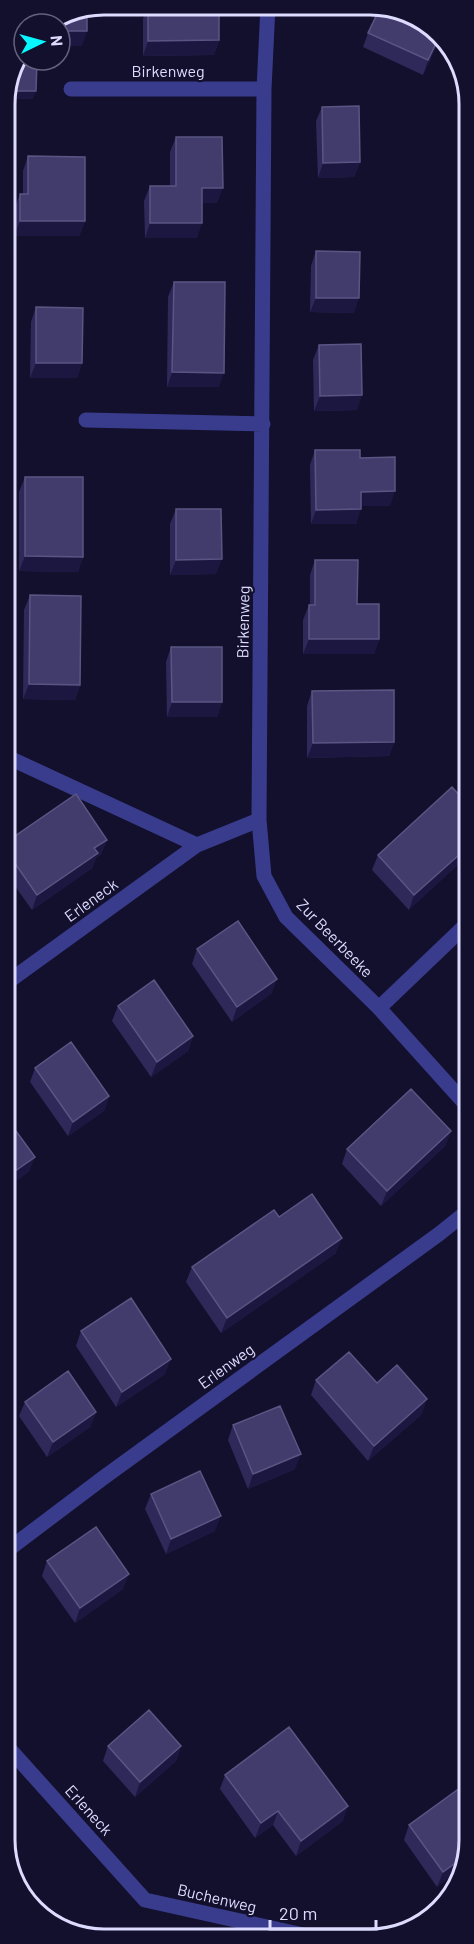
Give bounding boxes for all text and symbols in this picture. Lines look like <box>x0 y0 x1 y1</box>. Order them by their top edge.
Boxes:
north arrow <box>12 12 72 72</box>
text: N <box>48 35 67 47</box>
street label: Birkenweg <box>131 61 205 80</box>
street label: Birkenweg <box>232 585 253 659</box>
street label: Erleneck <box>60 874 121 925</box>
street label: Zur Beerbeeke <box>293 895 377 981</box>
street label: Erlenweg <box>194 1339 257 1392</box>
street label: Erleneck <box>62 1781 117 1839</box>
street label: Buchenweg <box>176 1879 259 1916</box>
scale bar <box>270 1893 376 1931</box>
text: 20 m <box>279 1902 317 1924</box>

